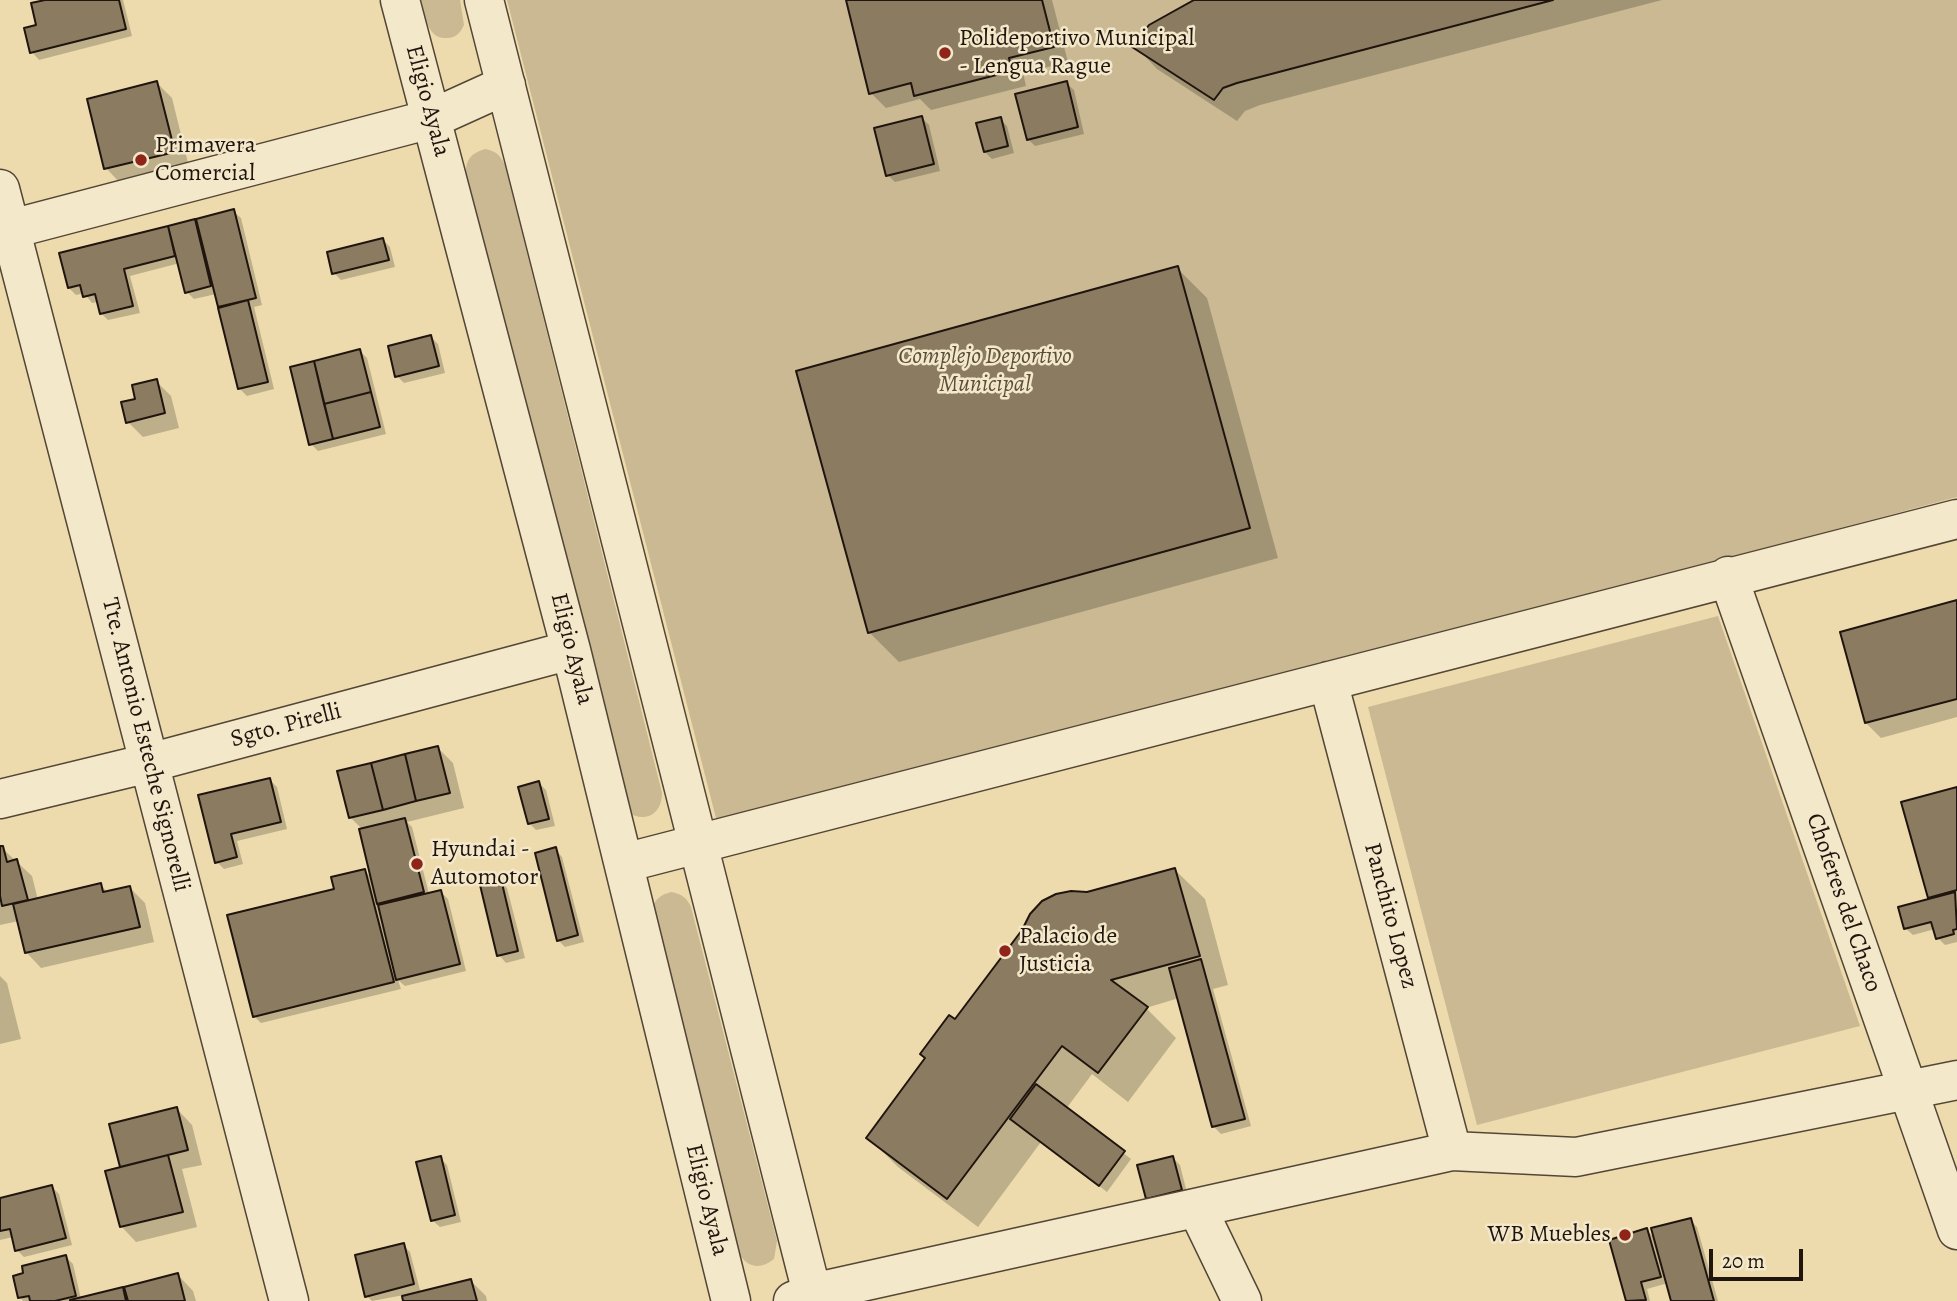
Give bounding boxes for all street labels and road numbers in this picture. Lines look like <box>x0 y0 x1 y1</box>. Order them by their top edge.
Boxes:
street label: Eligio Ayala <box>398 42 456 160</box>
street label: Eligio Ayala <box>543 590 599 708</box>
street label: Tte. Antonio Esteche Signorelli <box>95 595 195 895</box>
street label: Sgto. Pirelli <box>227 697 345 755</box>
street label: Choferes del Chaco <box>1799 810 1887 996</box>
street label: Panchito Lopez <box>1357 840 1423 992</box>
street label: Eligio Ayala <box>678 1141 734 1259</box>

